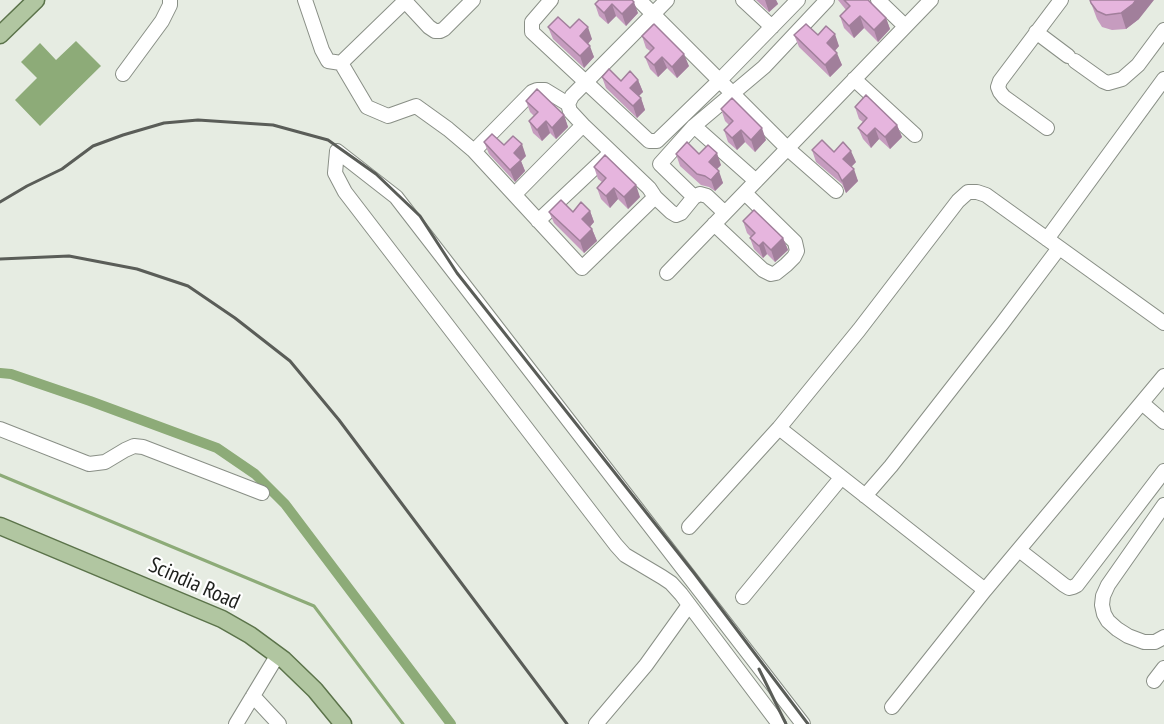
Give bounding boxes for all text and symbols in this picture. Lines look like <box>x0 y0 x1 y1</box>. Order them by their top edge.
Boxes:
street label: Scindia Road <box>144 552 244 616</box>

